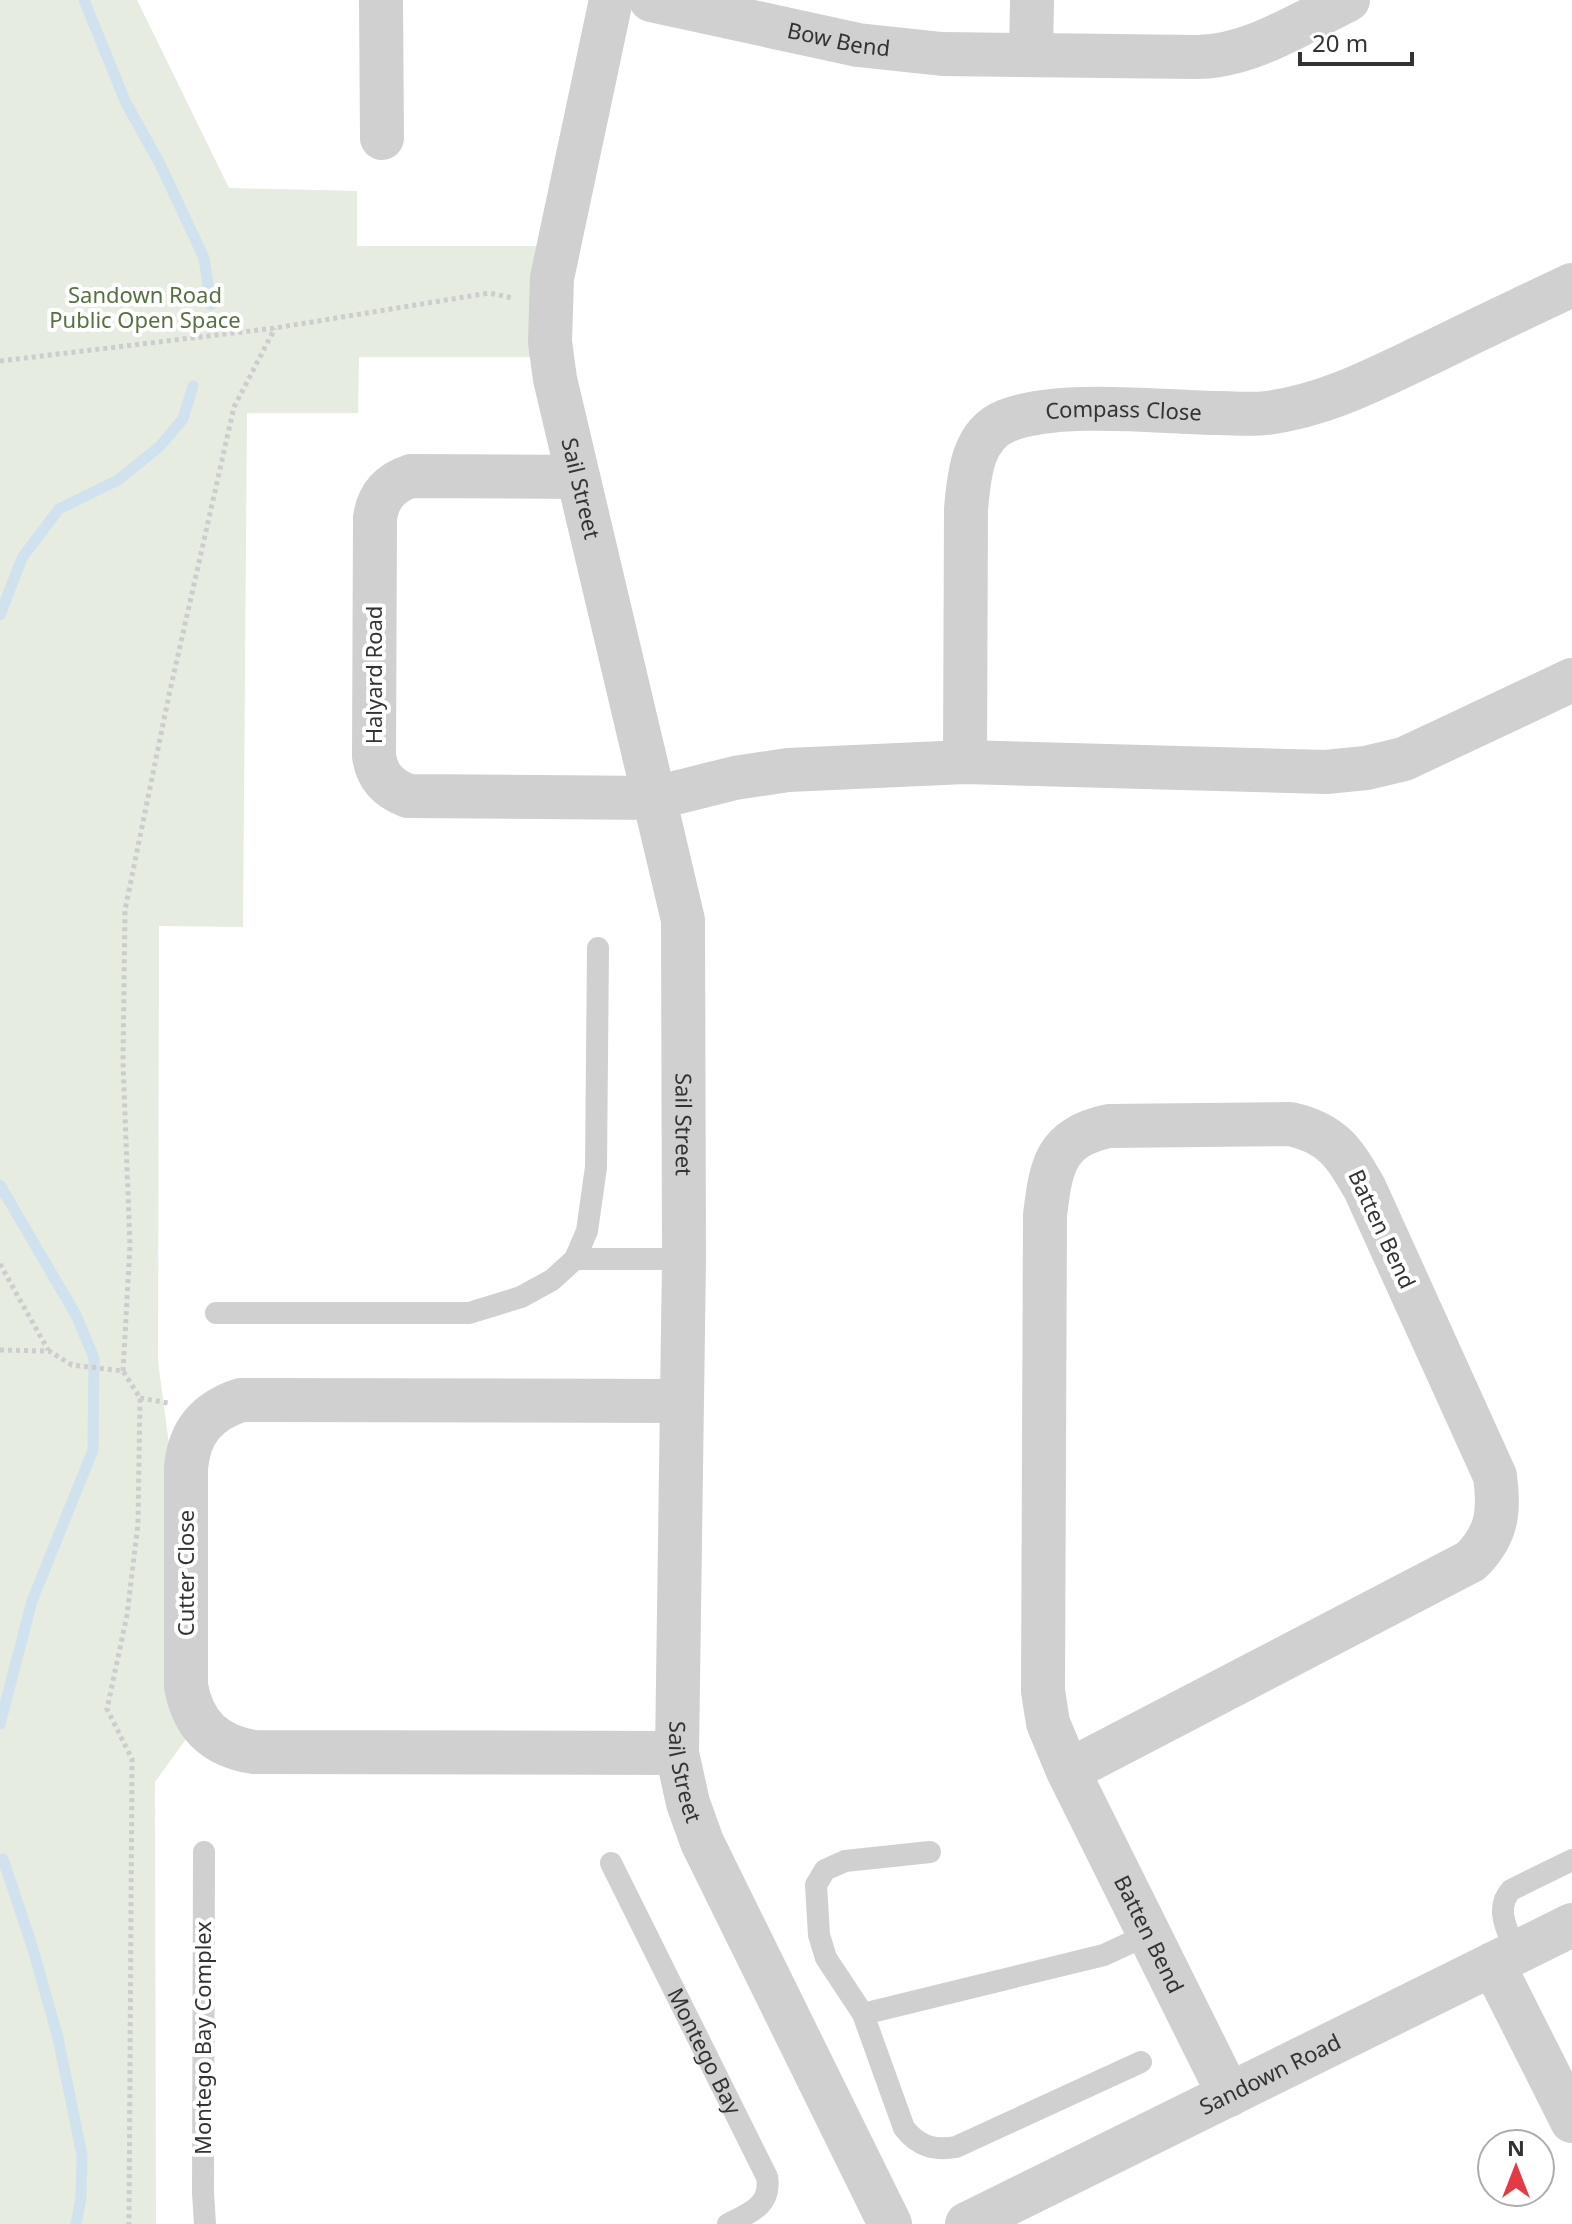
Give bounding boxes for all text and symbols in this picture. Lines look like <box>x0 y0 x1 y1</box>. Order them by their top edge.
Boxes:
street label: Bow Bend <box>785 14 892 62</box>
scale bar <box>1300 16 1412 66</box>
text: 20 m <box>1312 26 1368 59</box>
park label: Sandown Road Public Open Space <box>49 279 241 334</box>
street label: Compass Close <box>1044 393 1202 427</box>
street label: Sail Street <box>555 435 608 542</box>
street label: Halyard Road <box>358 606 388 744</box>
street label: Sail Street <box>669 1073 700 1176</box>
street label: Batten Bend <box>1342 1164 1424 1293</box>
street label: Cutter Close <box>170 1510 200 1636</box>
street label: Sail Street <box>663 1721 710 1826</box>
street label: Batten Bend <box>1108 1870 1192 1998</box>
street label: Montego Bay Complex <box>187 1921 217 2155</box>
street label: Montego Bay <box>661 1982 750 2120</box>
street label: Sandown Road <box>1194 2026 1345 2121</box>
north arrow <box>1476 2128 1556 2208</box>
text: N <box>1507 2132 1525 2162</box>

